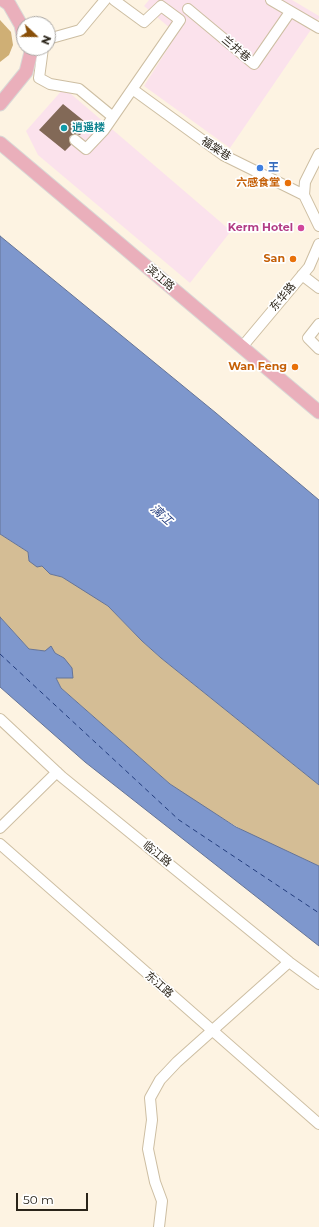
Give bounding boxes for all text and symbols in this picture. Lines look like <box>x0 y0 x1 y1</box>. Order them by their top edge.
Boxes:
north arrow <box>16 16 56 56</box>
text: N <box>38 33 54 47</box>
street label: 兰井巷 <box>219 33 253 65</box>
place label: 逍遥楼 <box>72 121 105 135</box>
marker: 逍遥楼 <box>59 123 69 133</box>
street label: 福棠巷 <box>199 134 233 164</box>
place label: 王 <box>268 161 279 175</box>
marker: 王 <box>255 163 265 173</box>
place label: 六感食堂 <box>236 176 280 190</box>
marker: 六感食堂 <box>283 178 293 188</box>
place label: Kerm Hotel <box>228 221 293 235</box>
marker: Kerm Hotel <box>296 223 306 233</box>
place label: San <box>264 252 285 266</box>
marker: San <box>288 254 298 264</box>
street label: 滨江路 <box>143 262 177 294</box>
street label: 东华路 <box>267 280 299 314</box>
place label: Wan Feng <box>228 360 287 374</box>
marker: Wan Feng <box>290 362 300 372</box>
water label: 漓江 <box>147 502 175 528</box>
street label: 临江路 <box>140 838 174 870</box>
street label: 东江路 <box>142 969 176 1001</box>
scale bar <box>18 1185 90 1211</box>
text: 50 m <box>23 1192 54 1207</box>

